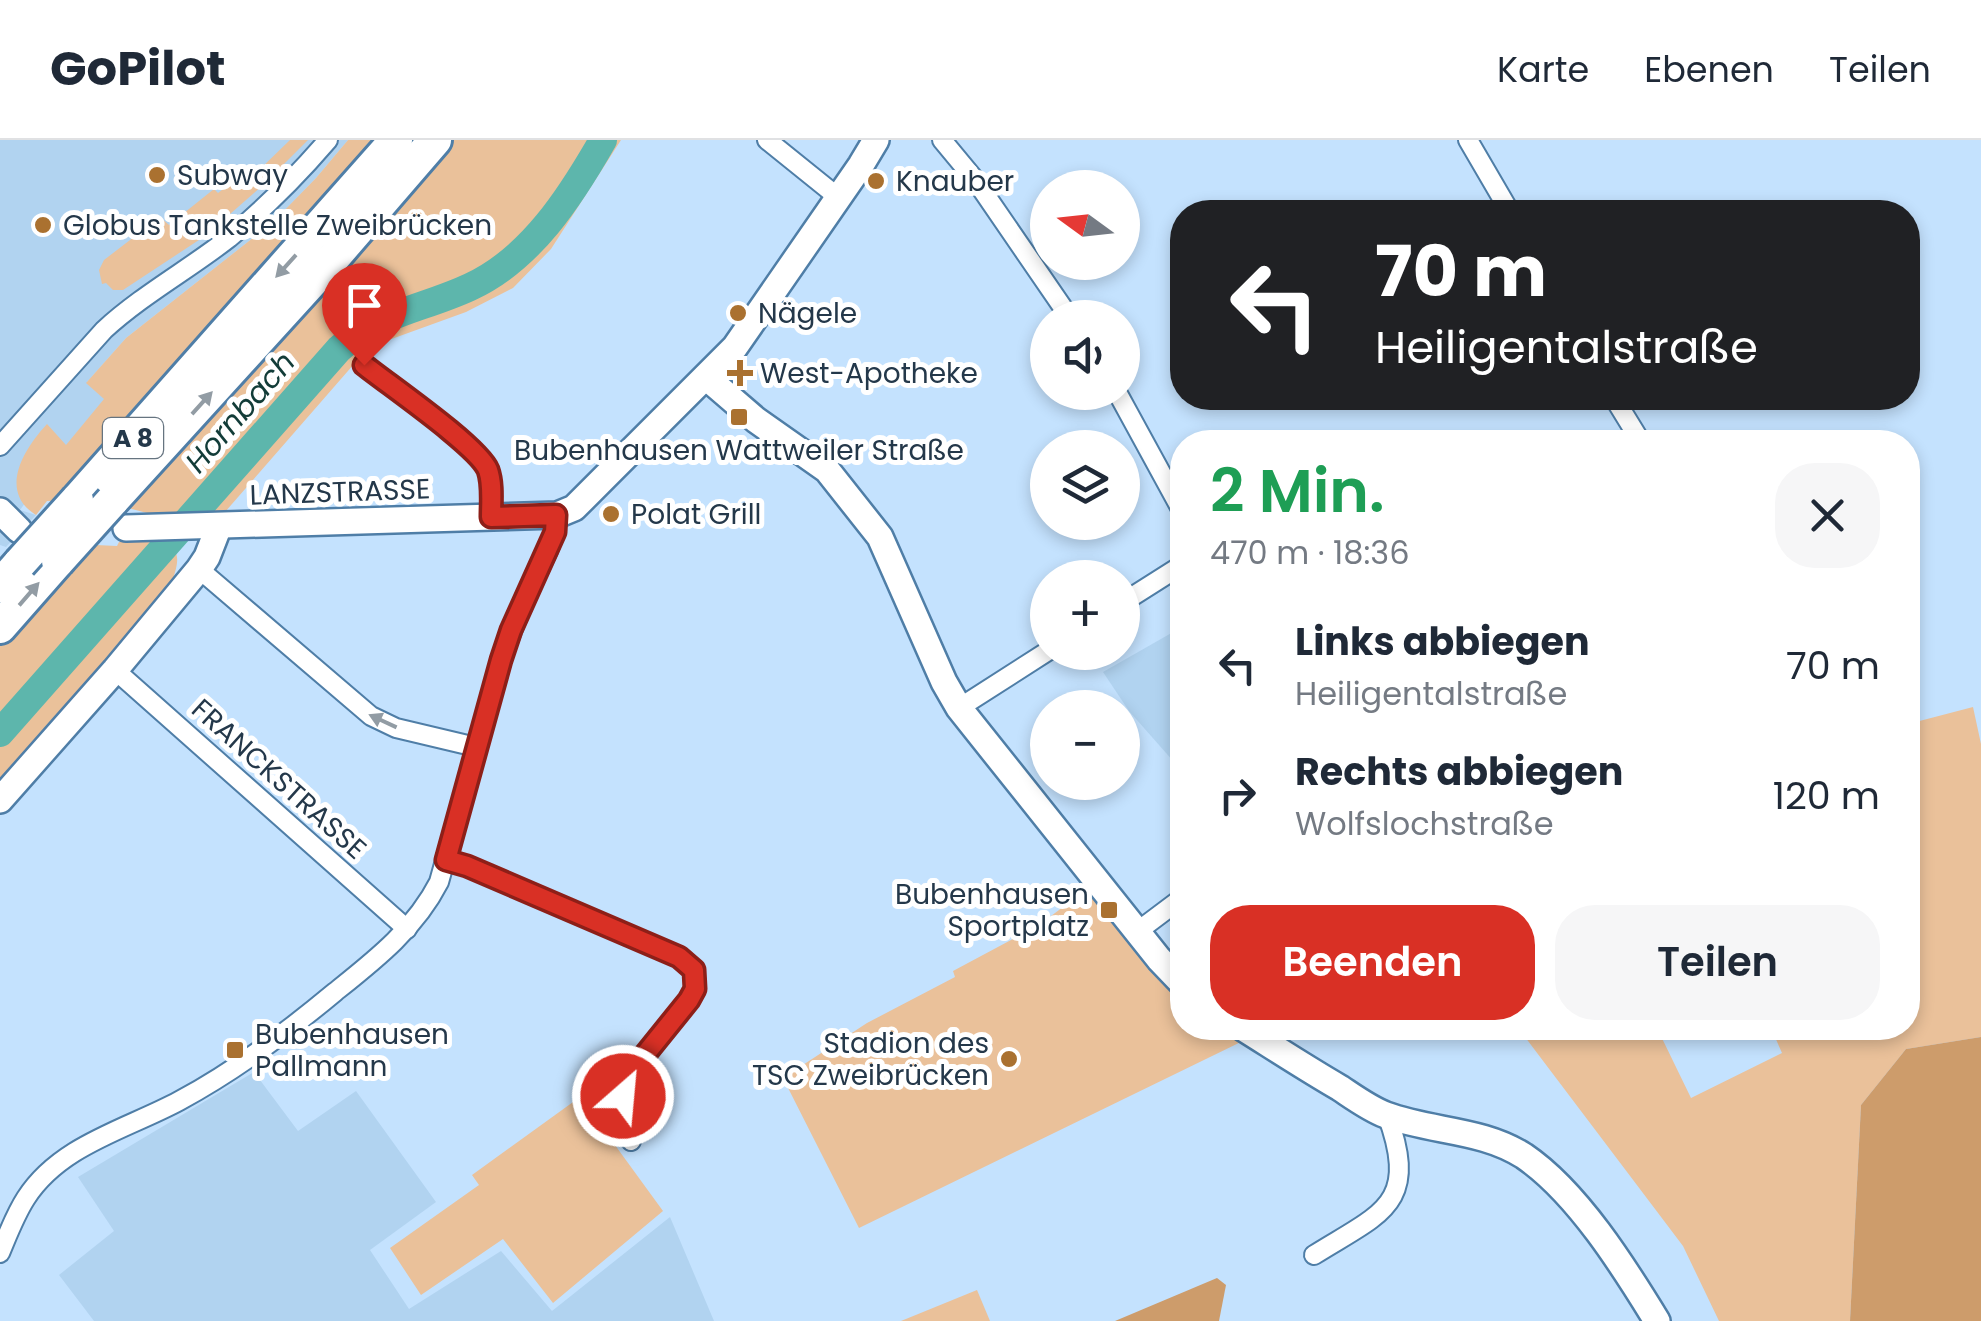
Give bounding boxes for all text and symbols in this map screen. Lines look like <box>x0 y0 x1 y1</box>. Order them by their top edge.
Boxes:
text: GoPilot <box>50 35 226 102</box>
text: Karte <box>1497 45 1589 94</box>
text: Ebenen <box>1644 45 1774 94</box>
text: Teilen <box>1829 45 1931 94</box>
place label: Subway <box>177 156 288 195</box>
place label: Knauber <box>896 162 1014 201</box>
marker: Subway <box>146 164 168 186</box>
marker: Knauber <box>865 170 887 192</box>
north arrow <box>1030 170 1140 280</box>
map controls <box>1030 170 1140 800</box>
place label: Globus Tankstelle Zweibrücken <box>63 206 492 245</box>
marker: Globus Tankstelle Zweibrücken <box>32 214 54 236</box>
text: 70 m <box>1375 222 1547 321</box>
icon: left <box>1210 240 1340 370</box>
one-way arrow <box>275 254 298 278</box>
pin <box>322 263 407 366</box>
icon: arrive <box>337 278 392 333</box>
place label: Nägele <box>758 294 857 333</box>
button: sound <box>1030 300 1140 410</box>
marker: Nägele <box>727 302 749 324</box>
text: Heiligentalstraße <box>1375 316 1758 379</box>
water label: Hornbach <box>175 342 305 482</box>
place label: West-Apotheke <box>760 354 978 393</box>
marker: West-Apotheke <box>729 362 751 384</box>
one-way arrow <box>190 391 212 416</box>
marker: Bubenhausen Wattweiler Straße <box>728 406 750 428</box>
road number: A 8 <box>103 418 163 458</box>
button: layers <box>1030 430 1140 540</box>
place label: Bubenhausen Wattweiler Straße <box>514 431 964 470</box>
text: 2 Min. <box>1210 449 1385 533</box>
button: close <box>1775 463 1880 568</box>
street label: LANZSTRASSE <box>249 469 431 515</box>
place label: Polat Grill <box>631 495 762 534</box>
marker: Polat Grill <box>600 503 622 525</box>
text: 470 m · 18:36 <box>1210 530 1410 575</box>
button: + <box>1030 560 1140 670</box>
one-way arrow <box>17 582 40 606</box>
text: Links abbiegen <box>1295 615 1590 668</box>
icon: left <box>1210 638 1265 693</box>
text: 70 m <box>1786 639 1880 692</box>
text: Heiligentalstraße <box>1295 671 1567 716</box>
street label: FRANCKSTRASSE <box>183 690 375 868</box>
button: − <box>1030 690 1140 800</box>
one-way arrow <box>368 712 397 729</box>
text: Rechts abbiegen <box>1295 745 1623 798</box>
icon: right <box>1210 768 1265 823</box>
text: 120 m <box>1773 769 1880 822</box>
text: Wolfslochstraße <box>1295 801 1554 846</box>
place label: Bubenhausen Sportplatz <box>895 875 1089 946</box>
marker: Bubenhausen Sportplatz <box>1098 899 1120 921</box>
button: Beenden <box>1210 905 1535 1020</box>
button: Teilen <box>1555 905 1880 1020</box>
place label: Bubenhausen Pallmann <box>255 1015 449 1086</box>
place label: Stadion des TSC Zweibrücken <box>752 1024 989 1095</box>
marker: Bubenhausen Pallmann <box>224 1039 246 1061</box>
position arrow <box>571 1044 675 1148</box>
marker: Stadion des TSC Zweibrücken <box>998 1048 1020 1070</box>

